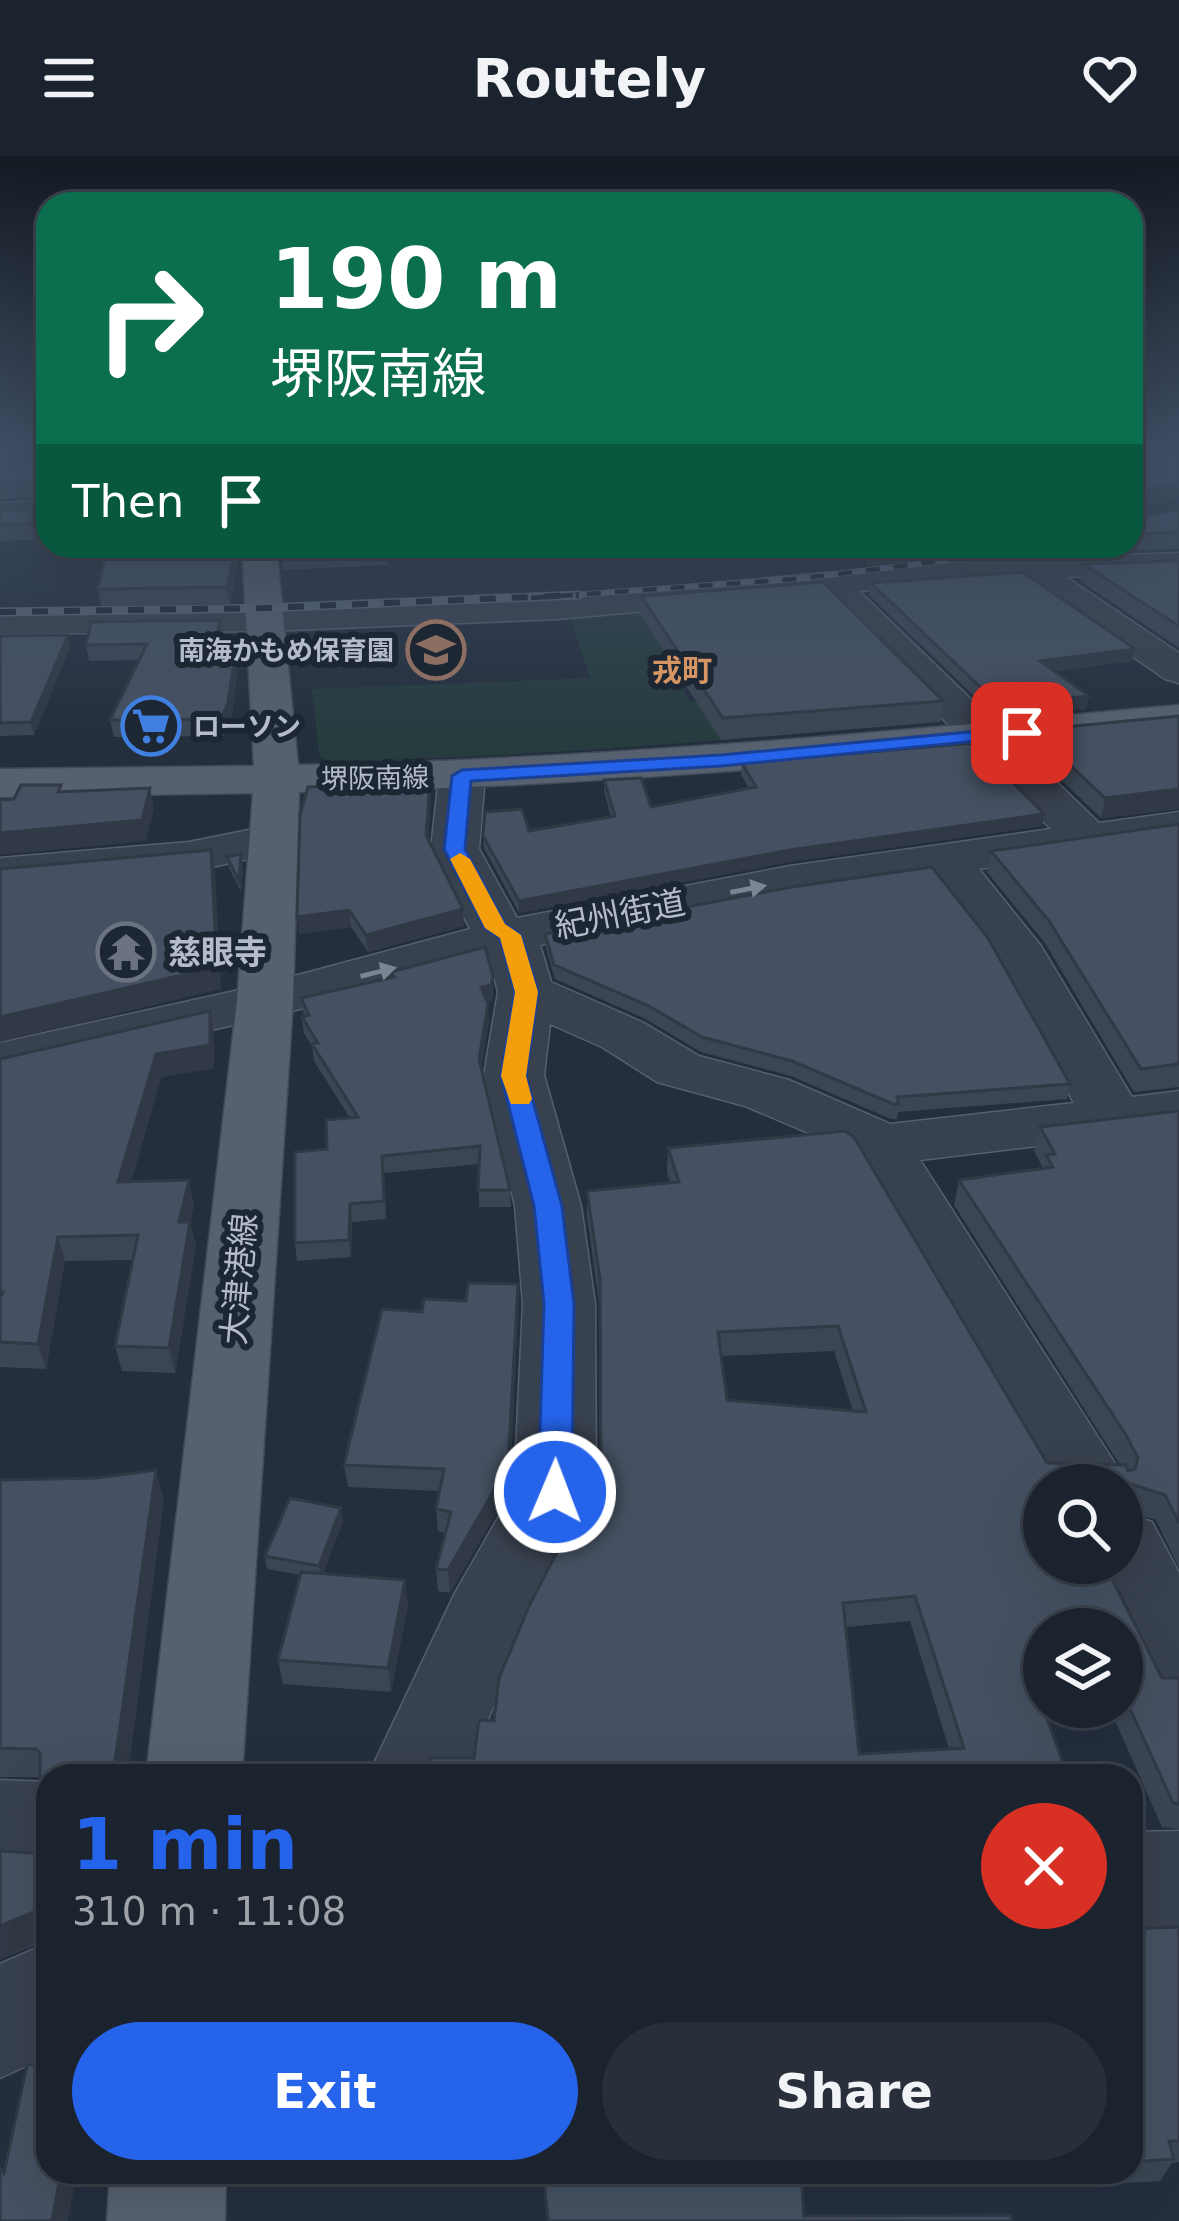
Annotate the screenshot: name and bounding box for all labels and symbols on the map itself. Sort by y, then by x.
school or university icon: 南海かもめ保育園 [405,619,467,681]
place label: 南海かもめ保育園 [178,635,394,666]
district label: 戎町 [652,653,712,688]
pin [971,682,1073,784]
supermarket icon: ローソン [120,695,182,757]
place label: ローソン [193,711,301,742]
street label: 堺阪南線 [321,762,429,794]
one-way arrow [730,879,768,898]
street label: 紀州街道 [551,882,689,946]
temple icon: 慈眼寺 [95,921,157,983]
place label: 慈眼寺 [168,933,267,972]
one-way arrow [360,962,397,981]
street label: 大津港線 [214,1212,264,1346]
position arrow [492,1429,618,1555]

